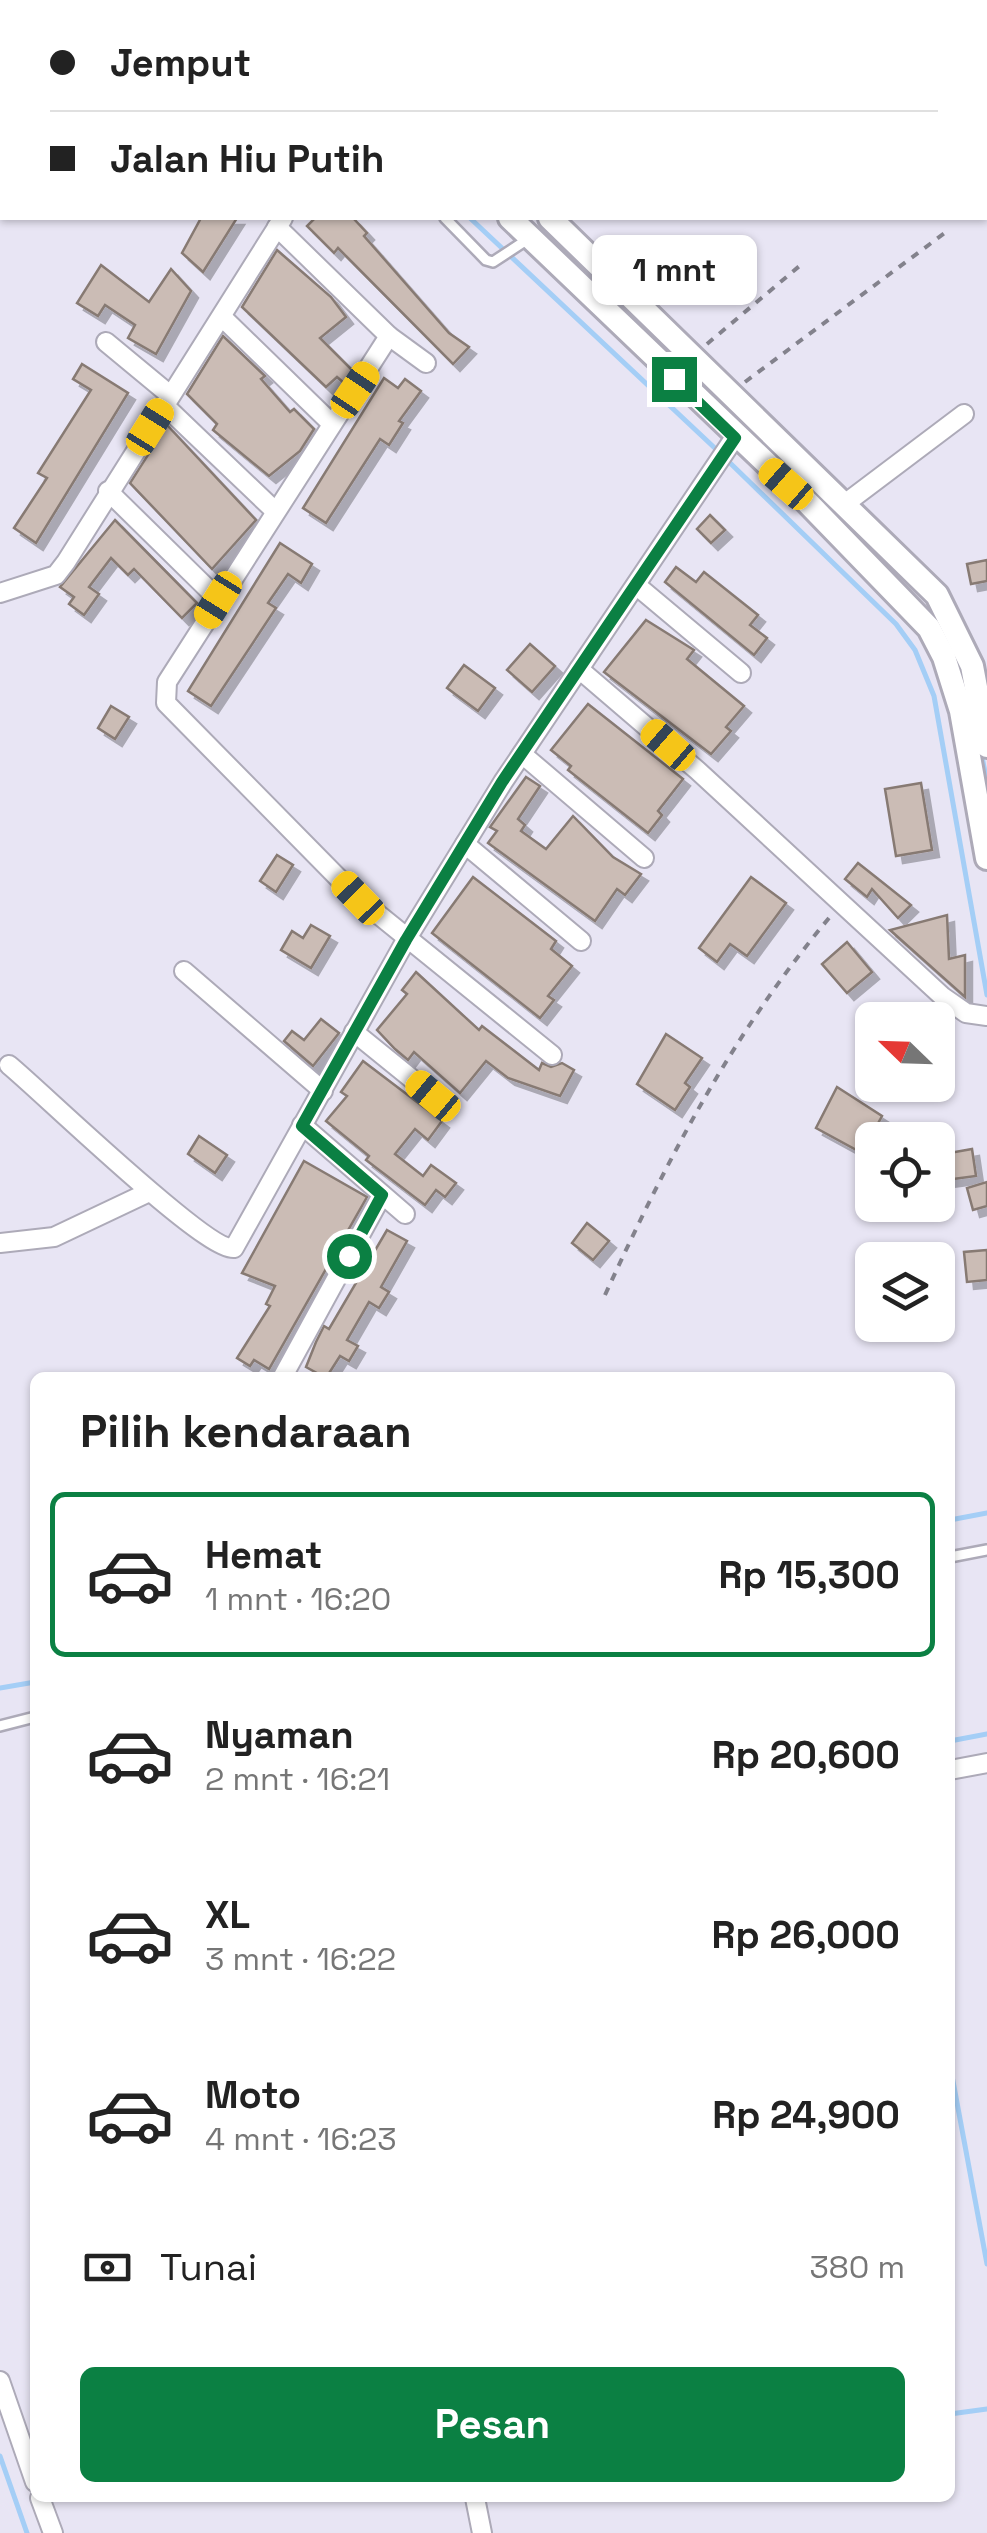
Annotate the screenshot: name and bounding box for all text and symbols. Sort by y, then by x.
text: Jemput [110,39,251,87]
text: Jalan Hiu Putih [110,135,384,183]
callout: 1 mnt [592,234,756,304]
text: 1 mnt [633,250,716,290]
car [326,357,384,423]
route end [652,357,697,402]
car [121,394,179,460]
car [754,453,818,515]
car [189,567,247,633]
car [636,714,700,776]
car [326,866,390,930]
north arrow [855,1002,955,1102]
map controls [855,1002,955,1342]
car [400,1065,466,1127]
button: locate [855,1122,955,1222]
route start [327,1234,372,1279]
button: layers [855,1242,955,1342]
text: Pilih kendaraan [80,1403,412,1460]
icon: car [85,1530,175,1620]
text: Hemat [205,1531,322,1579]
text: Rp 15,300 [719,1551,900,1599]
text: 1 mnt · 16:20 [205,1579,391,1619]
icon: car [85,1710,175,1800]
text: Nyaman [205,1711,354,1759]
text: Rp 20,600 [712,1731,900,1779]
text: 2 mnt · 16:21 [205,1759,390,1799]
icon: car [85,1890,175,1980]
text: XL [205,1891,250,1939]
text: Rp 26,000 [712,1911,900,1959]
text: 3 mnt · 16:22 [205,1939,396,1979]
icon: car [85,2070,175,2160]
text: Moto [205,2071,301,2119]
text: Rp 24,900 [712,2091,900,2139]
text: 4 mnt · 16:23 [205,2119,397,2159]
icon: cash [80,2240,135,2295]
text: Tunai [160,2243,257,2291]
text: 380 m [809,2247,905,2287]
button: Pesan [80,2367,905,2482]

